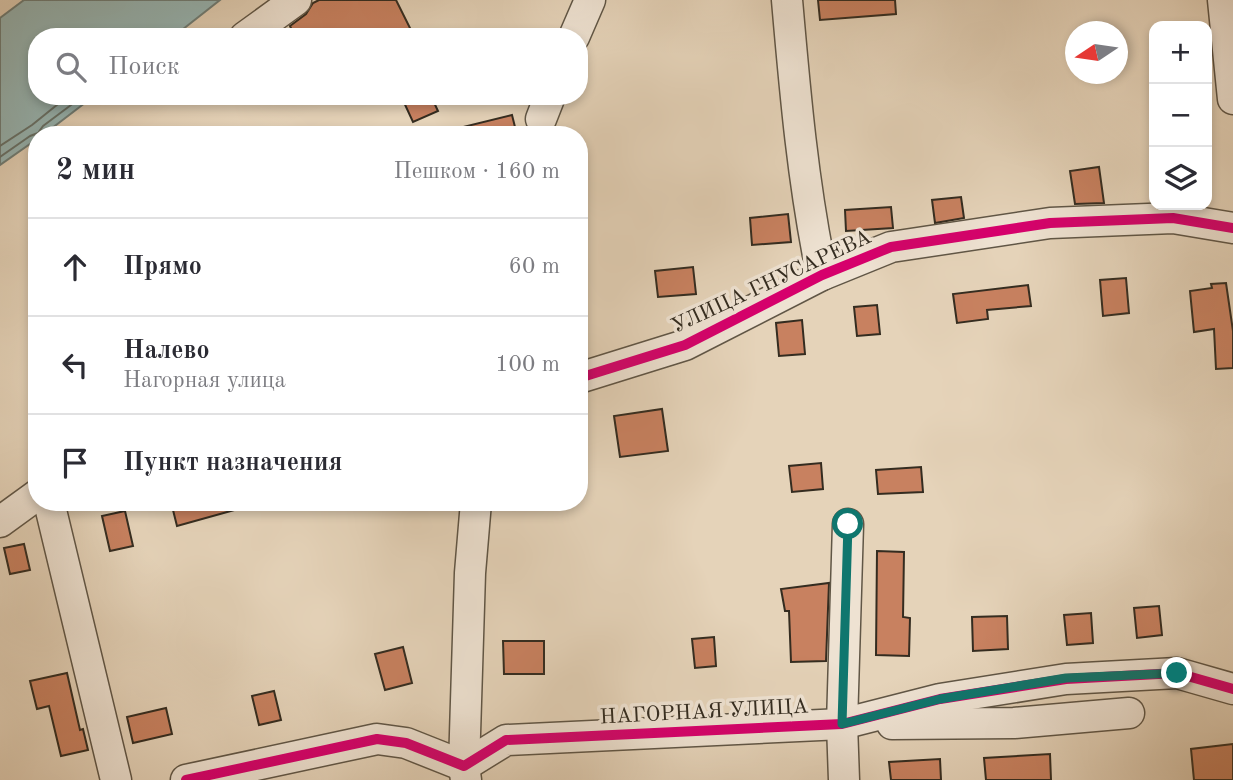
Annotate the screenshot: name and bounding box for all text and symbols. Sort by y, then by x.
north arrow [1065,21,1128,84]
map controls [1149,21,1212,210]
button: + [1149,21,1212,84]
search box [28,28,588,105]
icon: search [52,48,90,86]
text: Поиск [108,54,180,80]
button: − [1149,84,1212,147]
button: layers [1149,147,1212,210]
text: 2 мин [56,156,135,186]
text: Пешком · 160 m [394,160,560,183]
street label: УЛИЦА ГНУСАРЕВА [668,227,875,338]
icon: ahead [56,248,94,286]
text: Прямо [123,254,202,280]
text: 60 m [509,255,560,278]
text: Налево [123,338,210,364]
icon: left [56,346,94,384]
text: 100 m [495,353,560,376]
text: Нагорная улица [123,369,286,392]
icon: arrive [56,444,94,482]
text: Пункт назначения [123,450,342,476]
route start [832,508,863,539]
route end [1161,657,1192,688]
street label: НАГОРНАЯ УЛИЦА [599,697,809,728]

